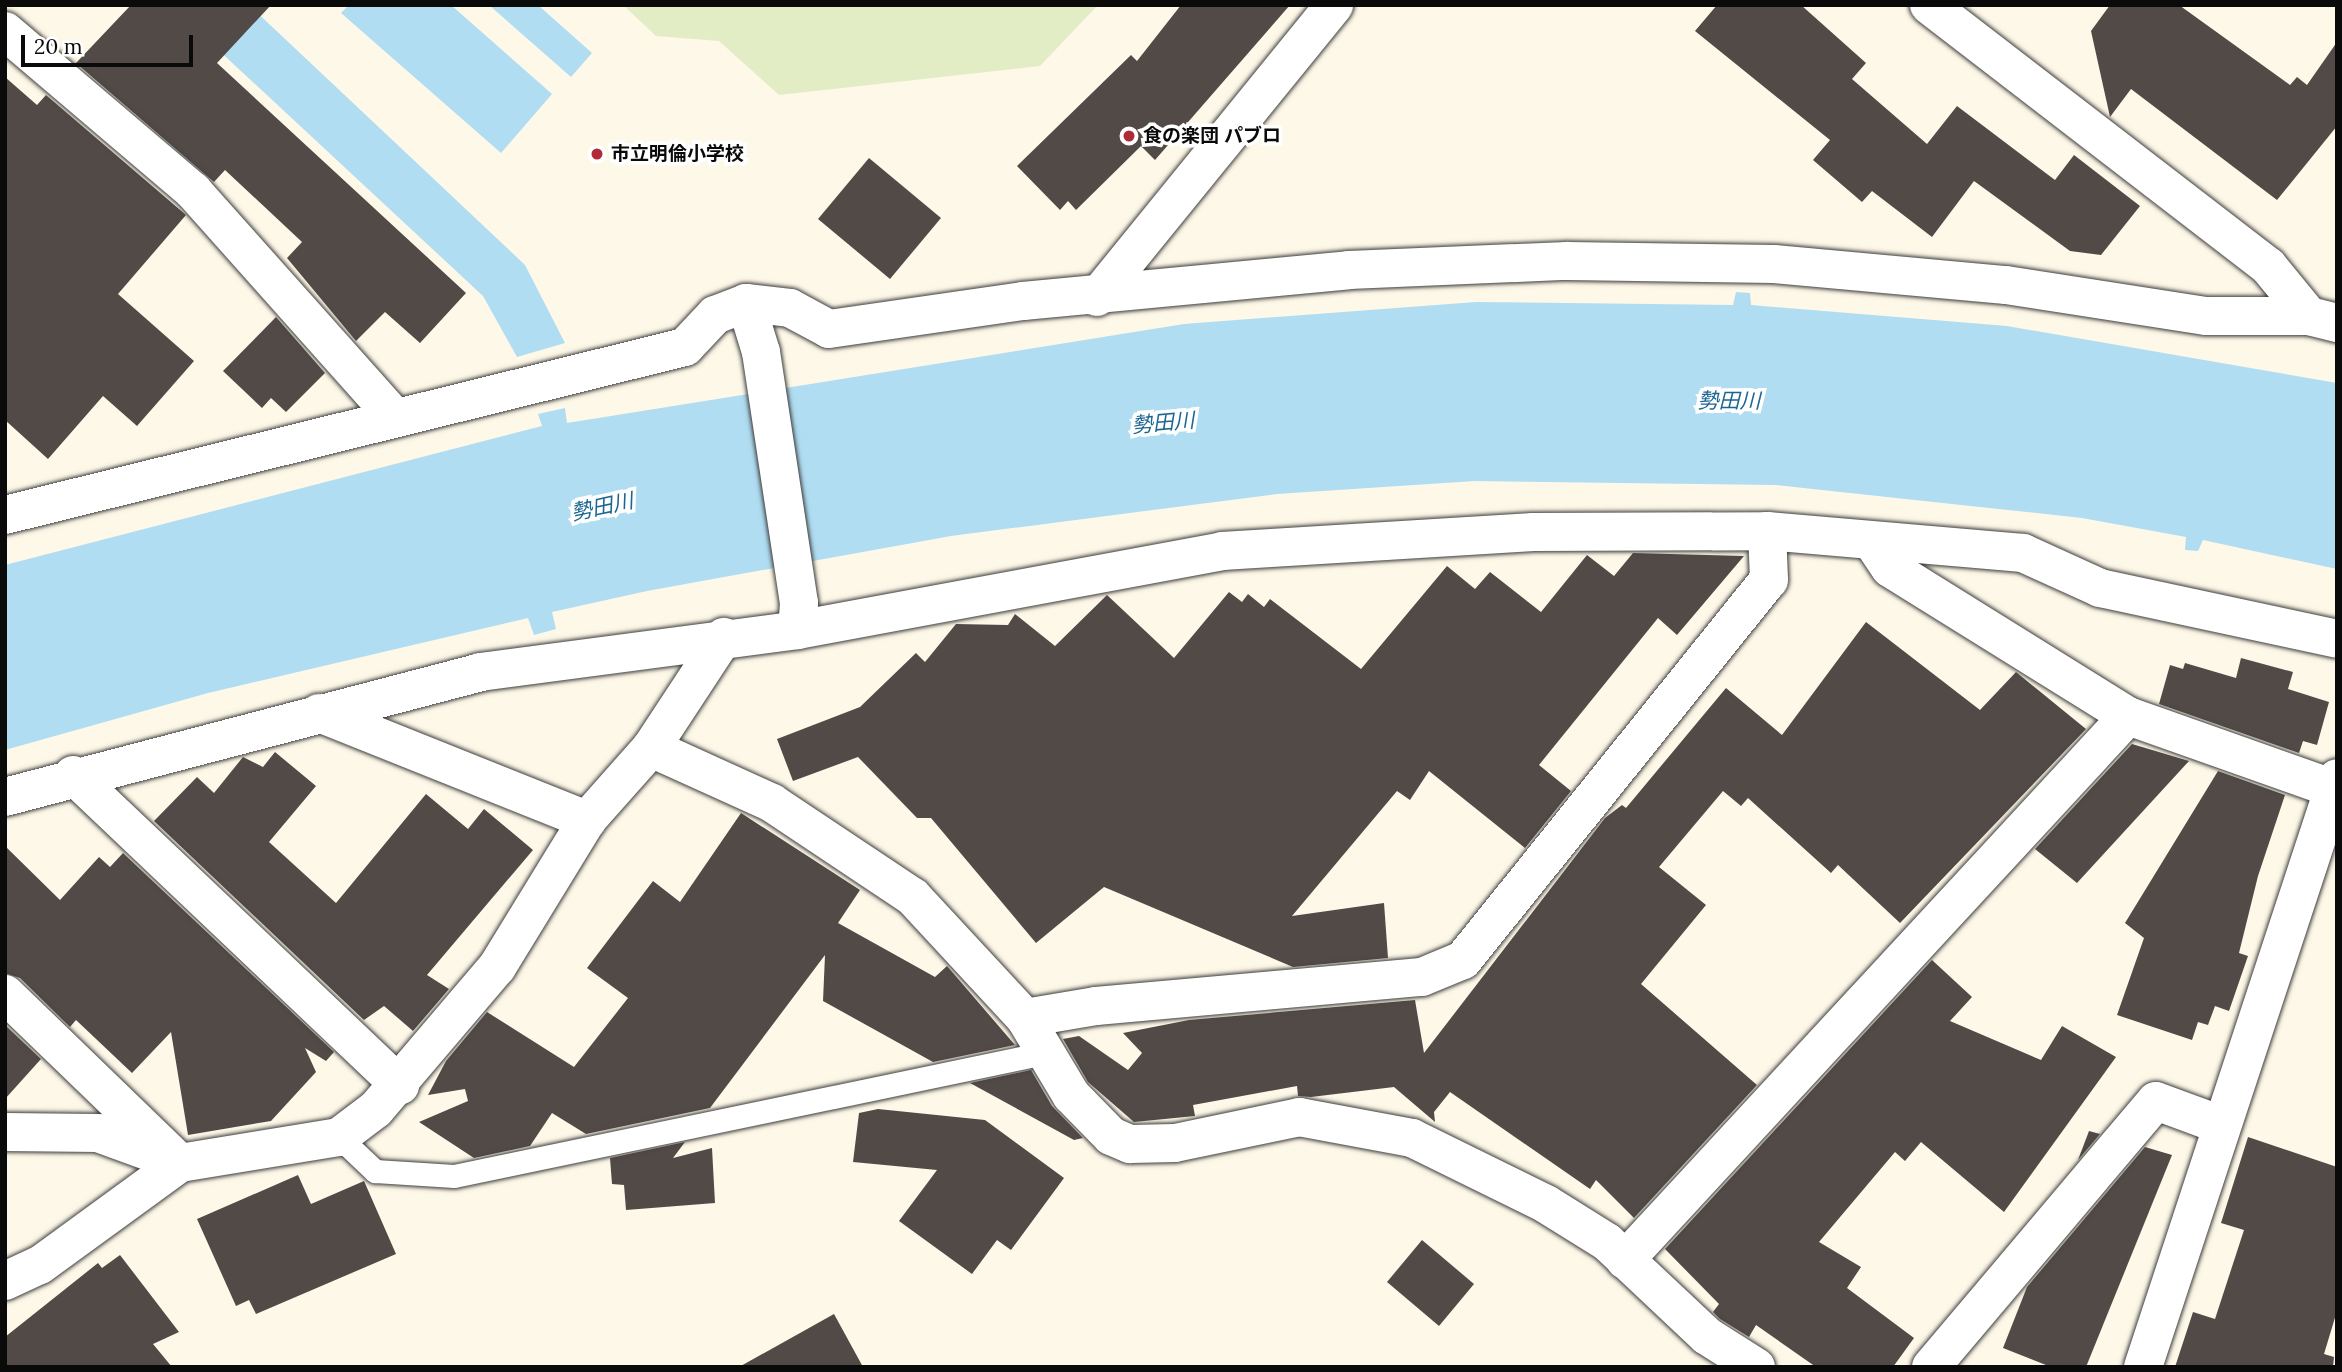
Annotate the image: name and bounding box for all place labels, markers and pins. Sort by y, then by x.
place label: 食の楽団 パブロ [1143,125,1281,147]
marker: 食の楽団 パブロ [1121,128,1137,144]
place label: 市立明倫小学校 [611,143,744,165]
marker: 市立明倫小学校 [589,146,605,162]

